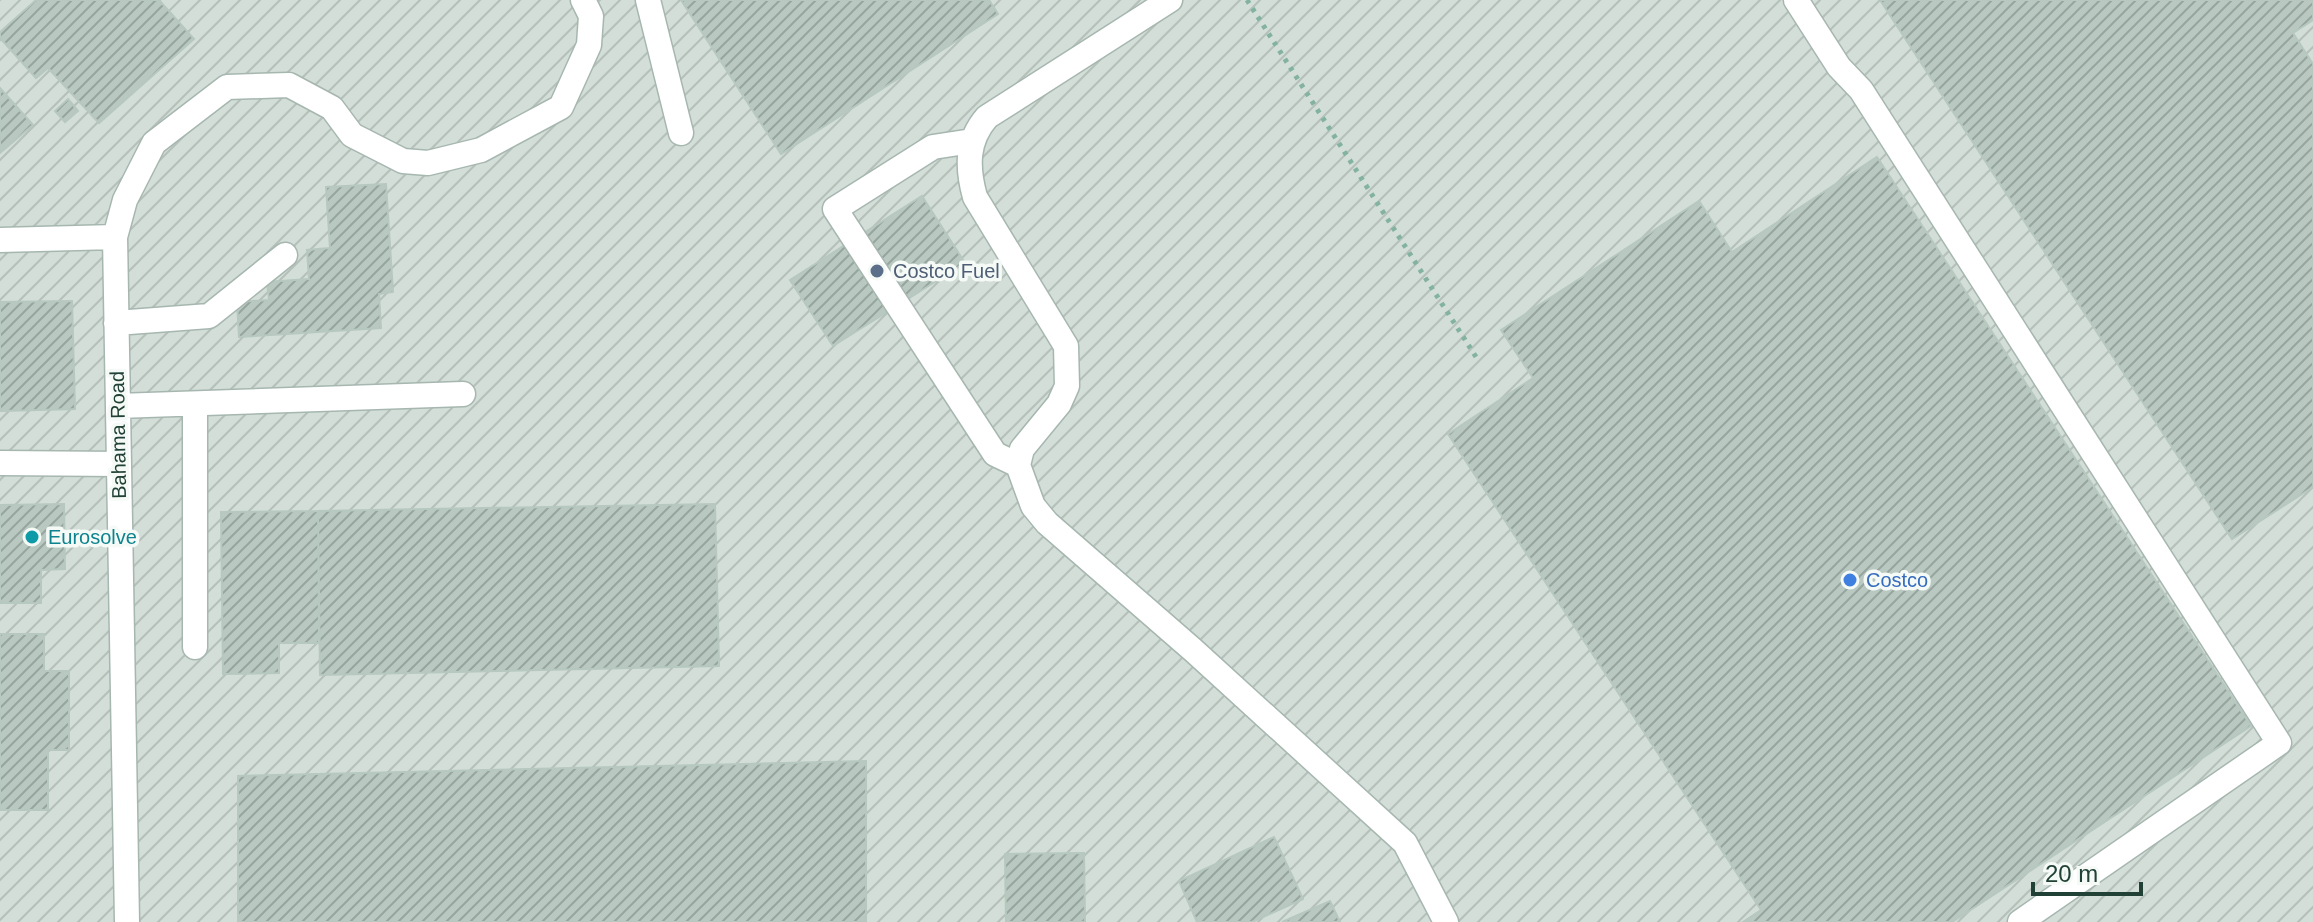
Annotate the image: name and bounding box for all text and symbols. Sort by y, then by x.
place label: Costco Fuel [893,260,1000,282]
marker: Costco Fuel [868,262,886,280]
street label: Bahama Road [106,371,130,499]
place label: Eurosolve [48,526,137,548]
marker: Eurosolve [23,528,41,546]
place label: Costco [1866,569,1928,591]
marker: Costco [1841,571,1859,589]
scale bar [2033,846,2141,896]
text: 20 m [2045,860,2098,887]

